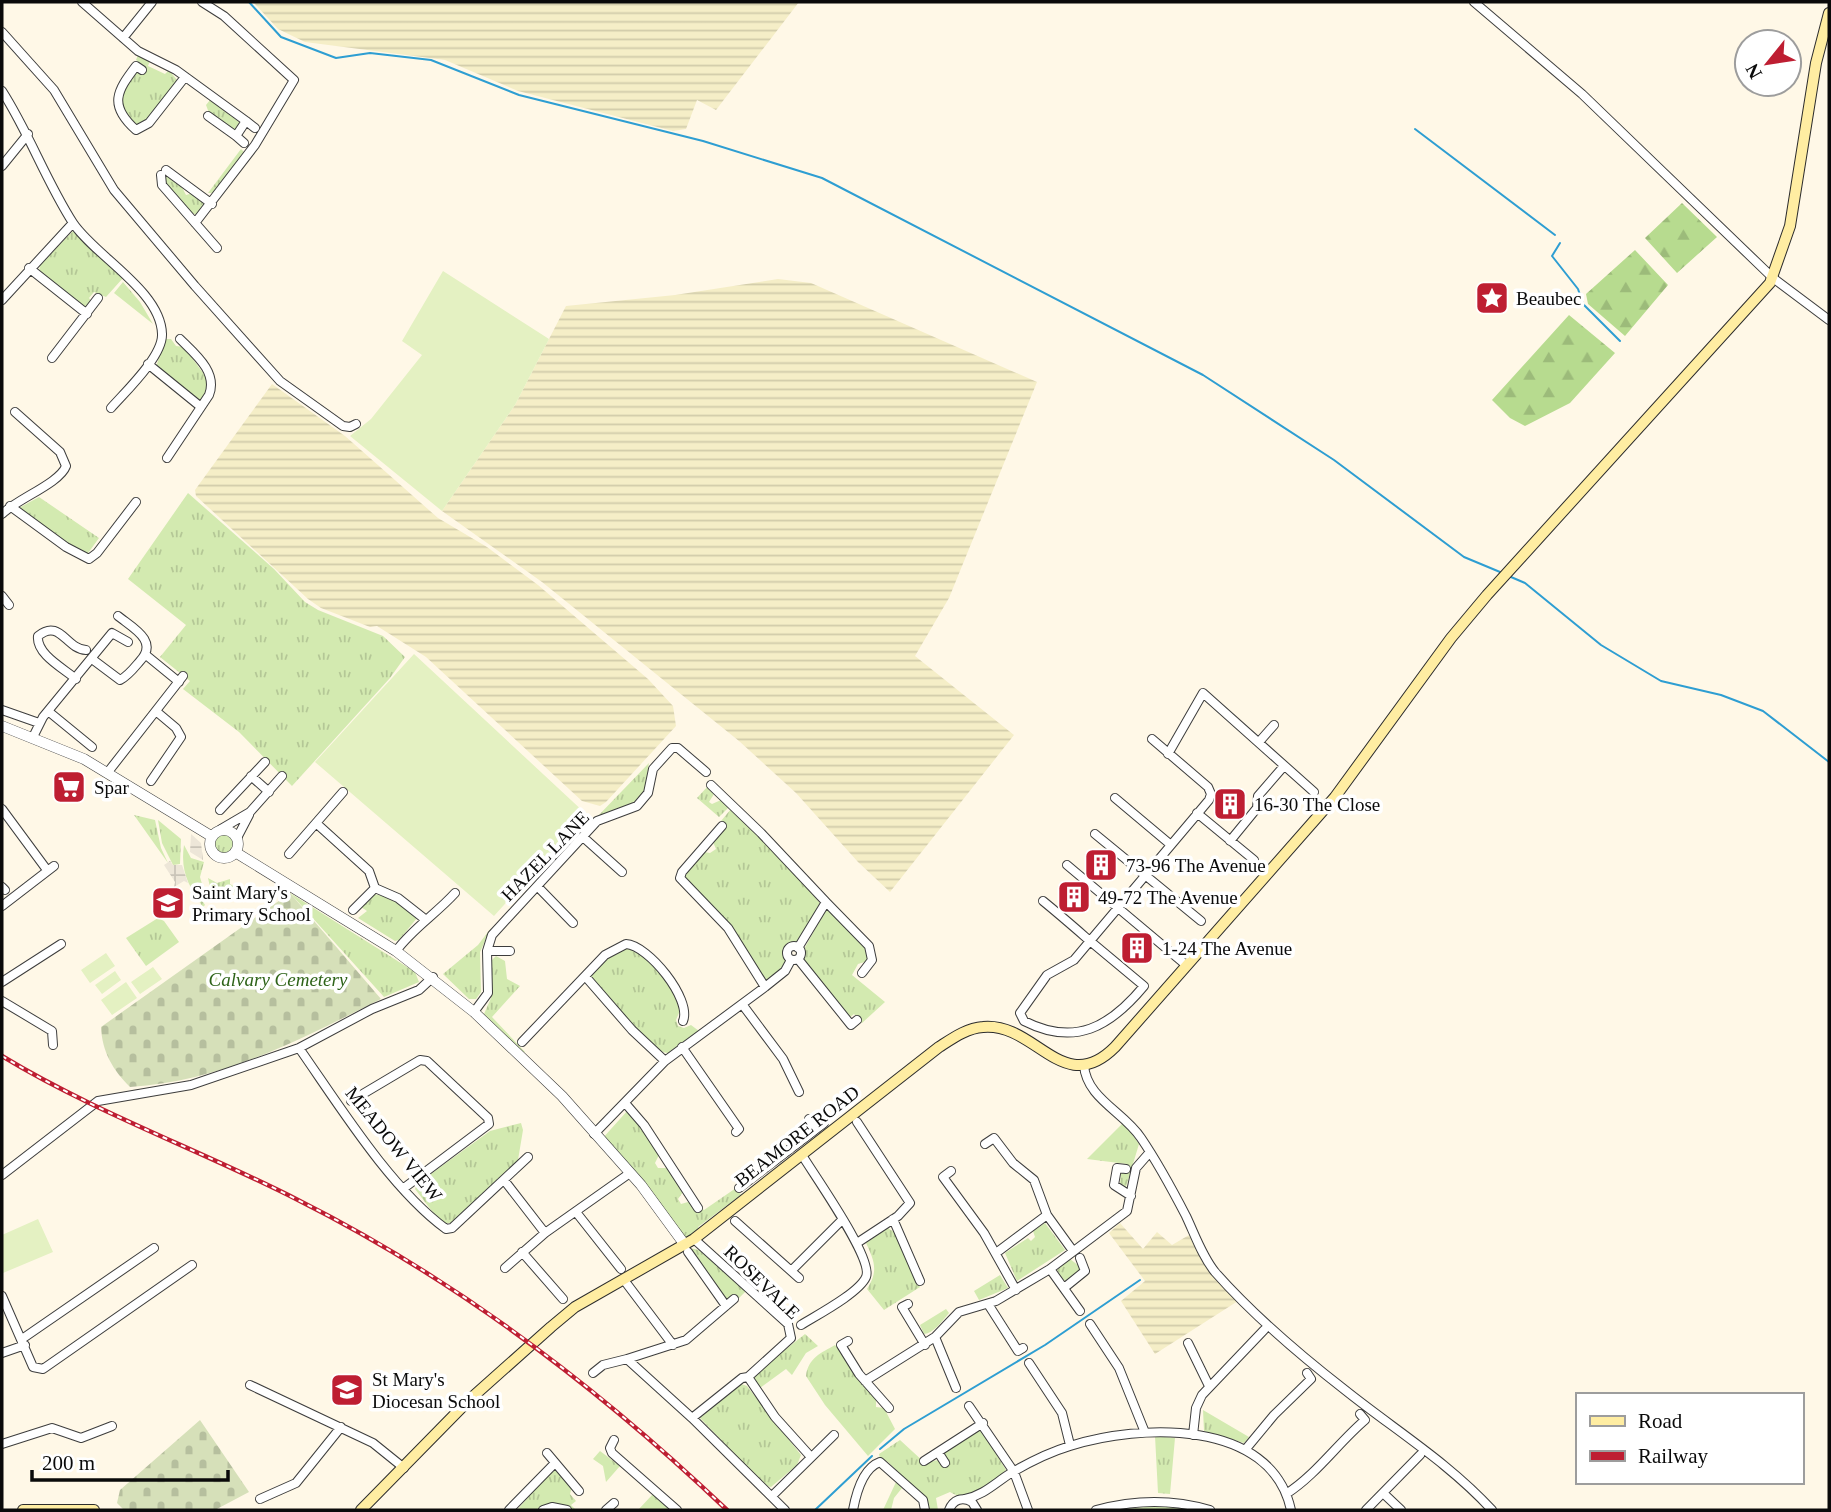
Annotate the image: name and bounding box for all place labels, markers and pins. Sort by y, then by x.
place icon: Beaubec [1473,279,1511,317]
place label: Beaubec [1516,288,1581,309]
supermarket icon: Spar [50,768,88,806]
place label: Spar [94,777,130,798]
building icon: 16-30 The Close [1211,785,1249,823]
place label: 16-30 The Close [1254,794,1380,815]
building icon: 73-96 The Avenue [1082,846,1120,884]
place label: 73-96 The Avenue [1126,855,1266,876]
building icon: 49-72 The Avenue [1055,878,1093,916]
place label: Saint Mary's Primary School [192,882,311,925]
school or university icon: Saint Mary's Primary School [149,884,187,922]
place label: 49-72 The Avenue [1098,887,1238,908]
building icon: 1-24 The Avenue [1118,929,1156,967]
place label: 1-24 The Avenue [1162,938,1292,959]
place label: St Mary's Diocesan School [372,1369,500,1412]
school or university icon: St Mary's Diocesan School [328,1371,366,1409]

